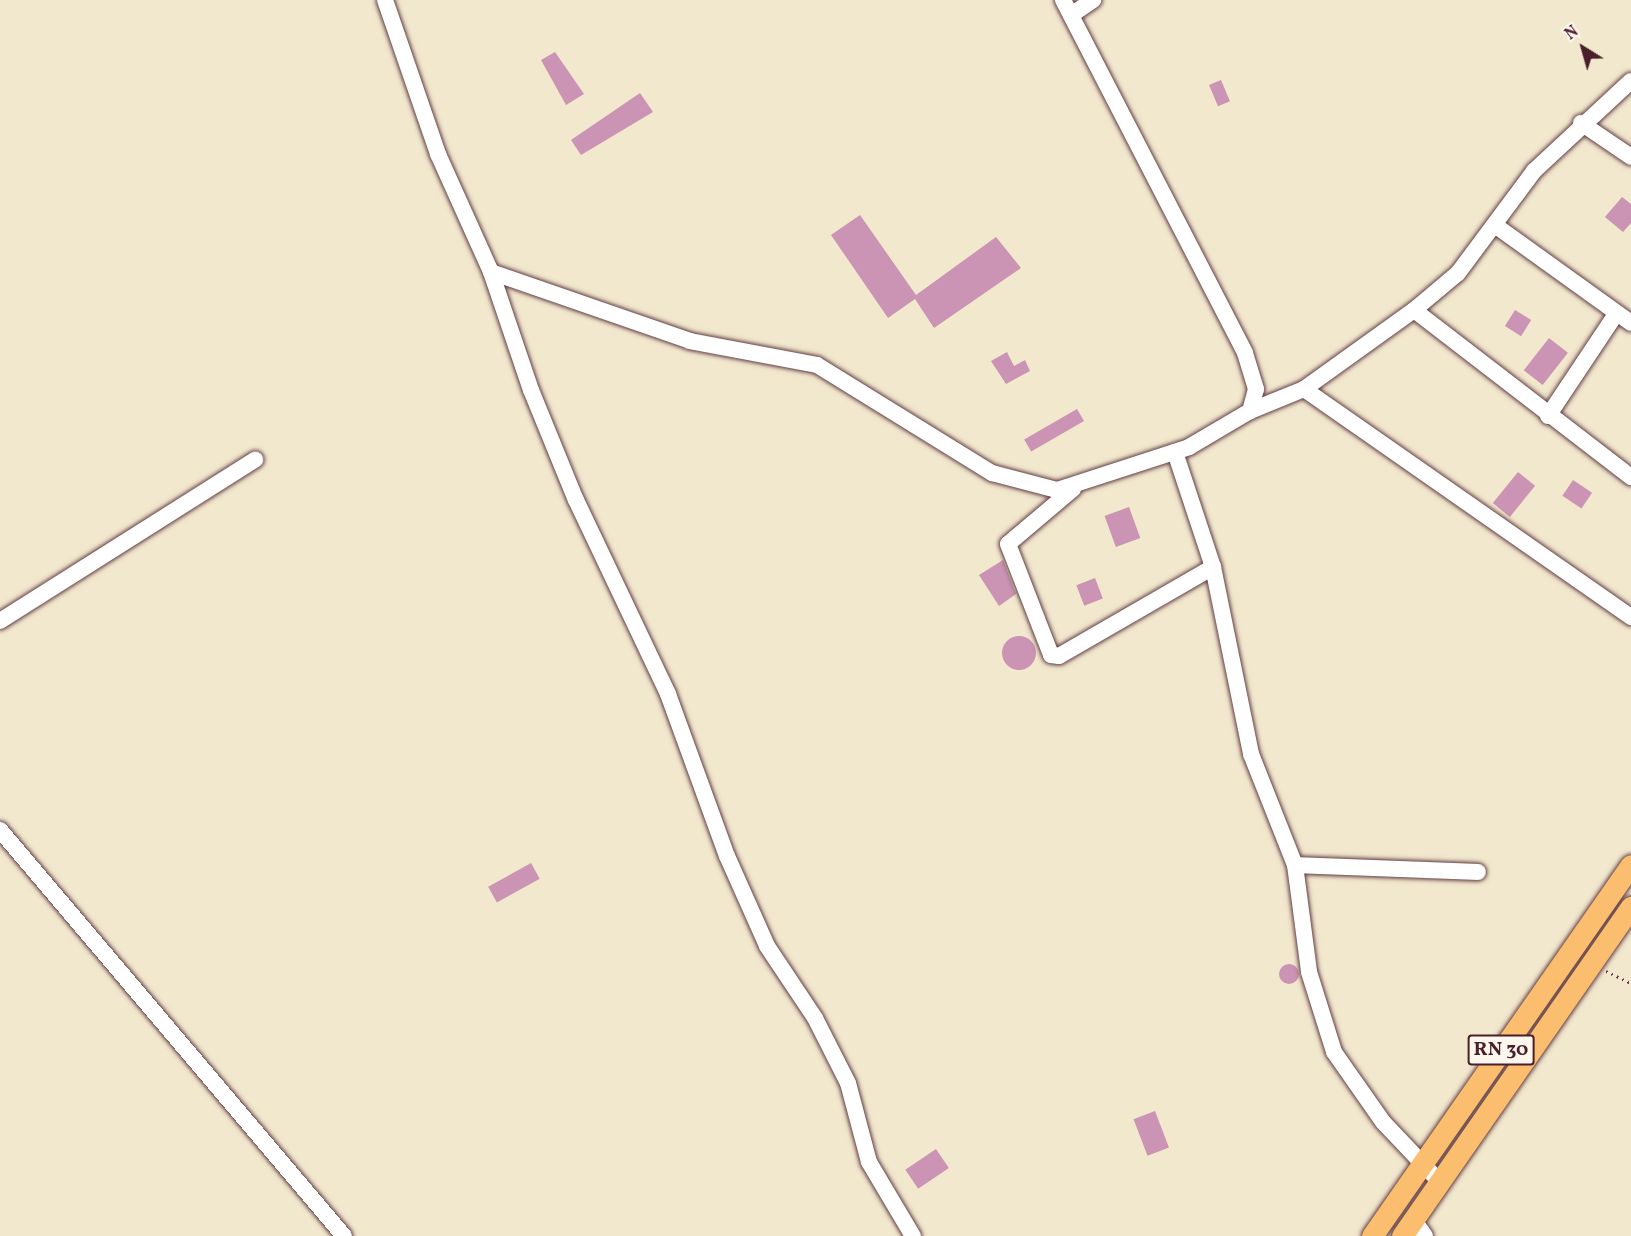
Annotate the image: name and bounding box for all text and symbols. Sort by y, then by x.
north arrow [1553,18,1613,78]
text: N [1561,21,1583,46]
road number: RN 30 [1466,1033,1536,1067]

